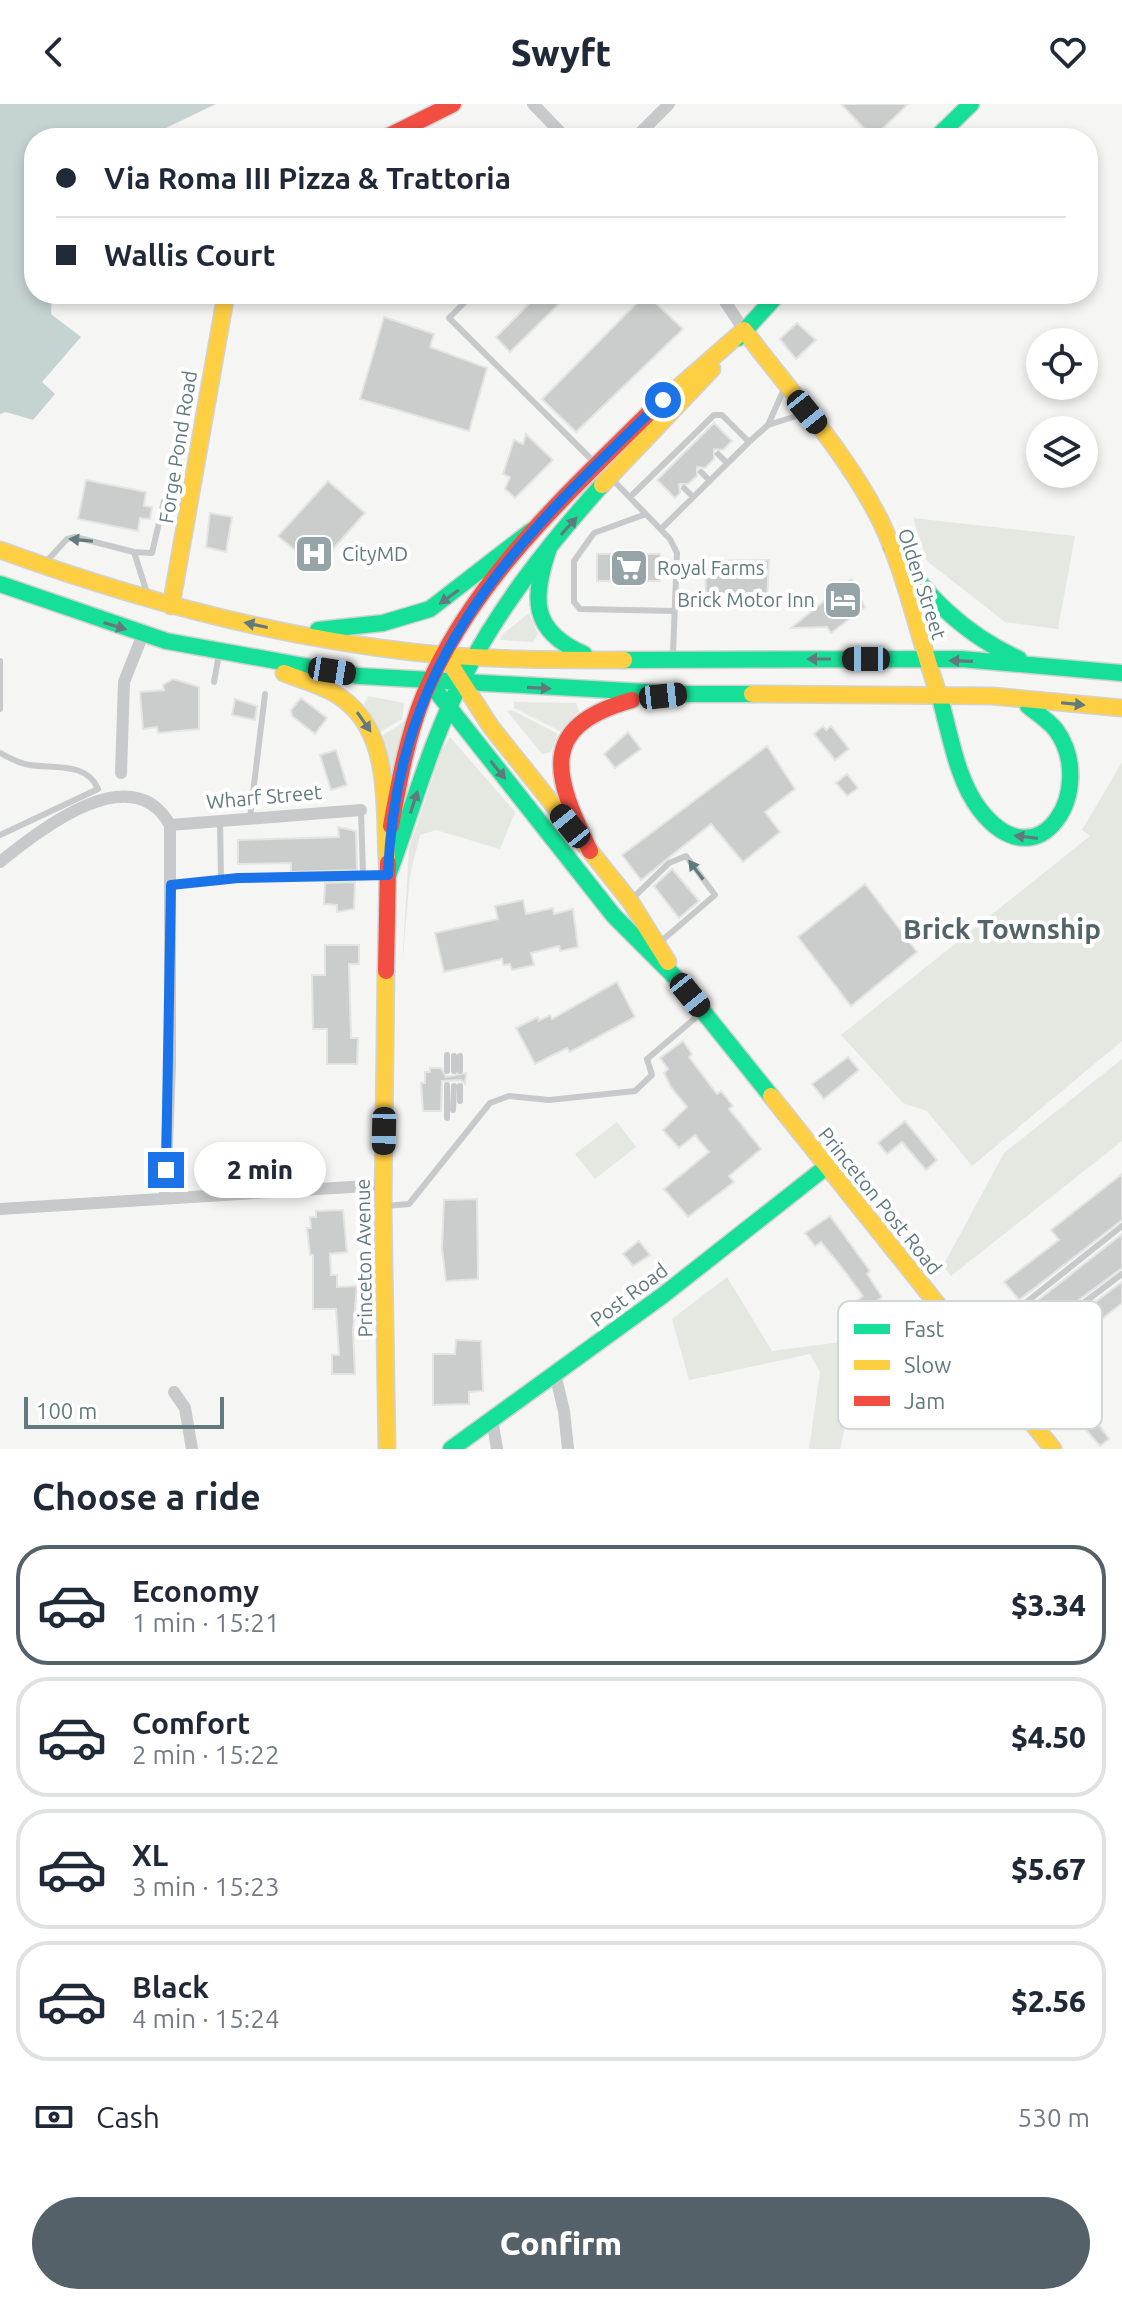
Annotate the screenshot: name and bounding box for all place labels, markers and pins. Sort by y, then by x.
hospital icon: CityMD [293,533,335,575]
place label: CityMD [342,542,408,565]
supermarket icon: Royal Farms [608,547,650,589]
place label: Royal Farms [657,556,764,579]
hotel icon: Brick Motor Inn [822,579,864,621]
place label: Brick Motor Inn [677,588,815,611]

